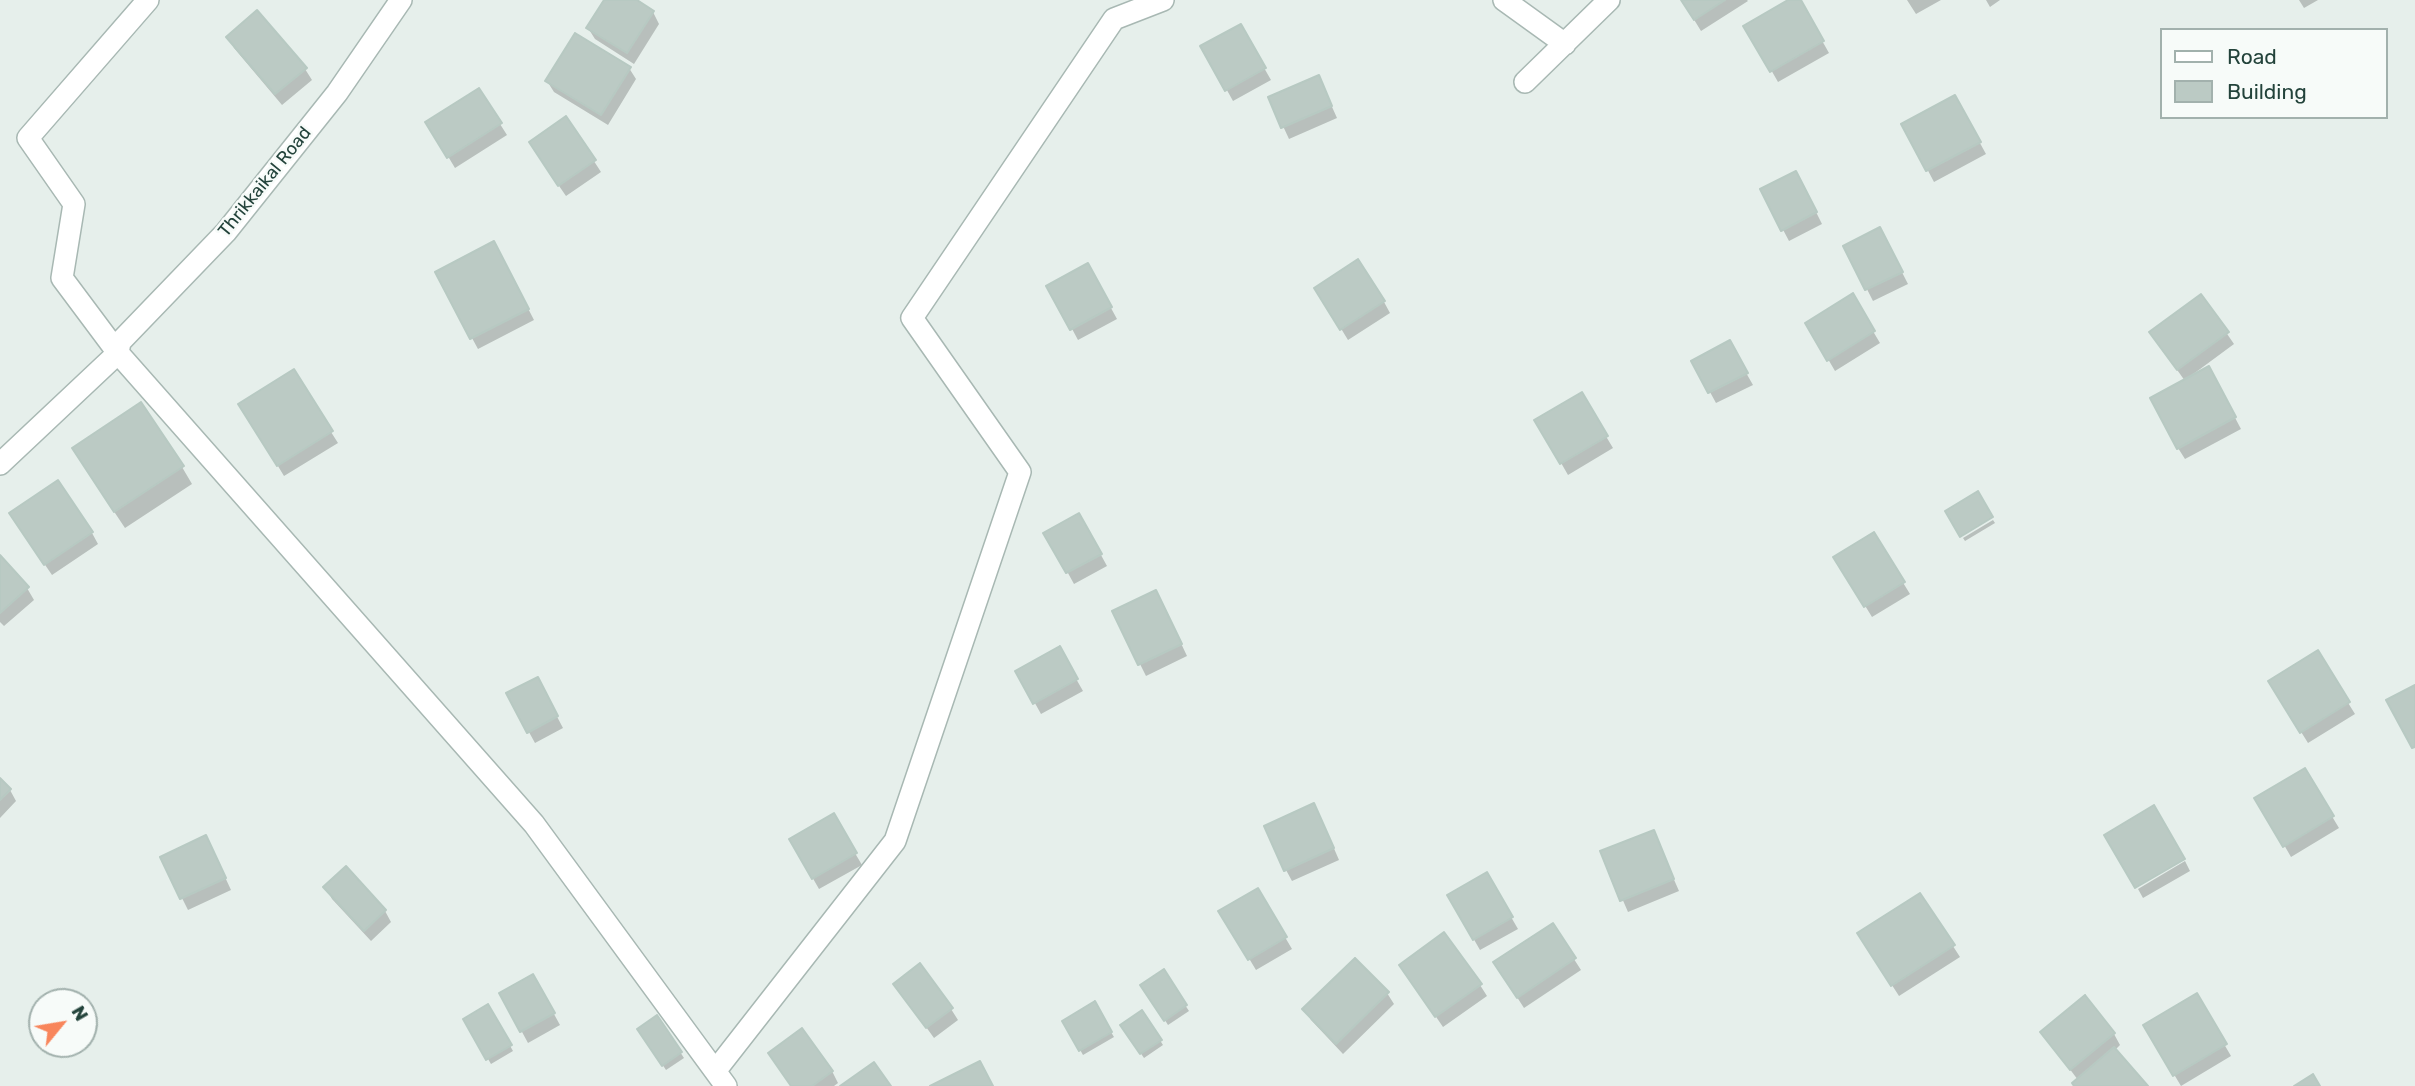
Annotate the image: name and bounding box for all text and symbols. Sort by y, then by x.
legend [2160,28,2387,119]
text: Road [2227,44,2277,69]
text: Building [2227,79,2307,104]
street label: Thrikkaikal Road [214,123,316,241]
north arrow [28,988,98,1058]
text: N [67,1002,93,1025]

